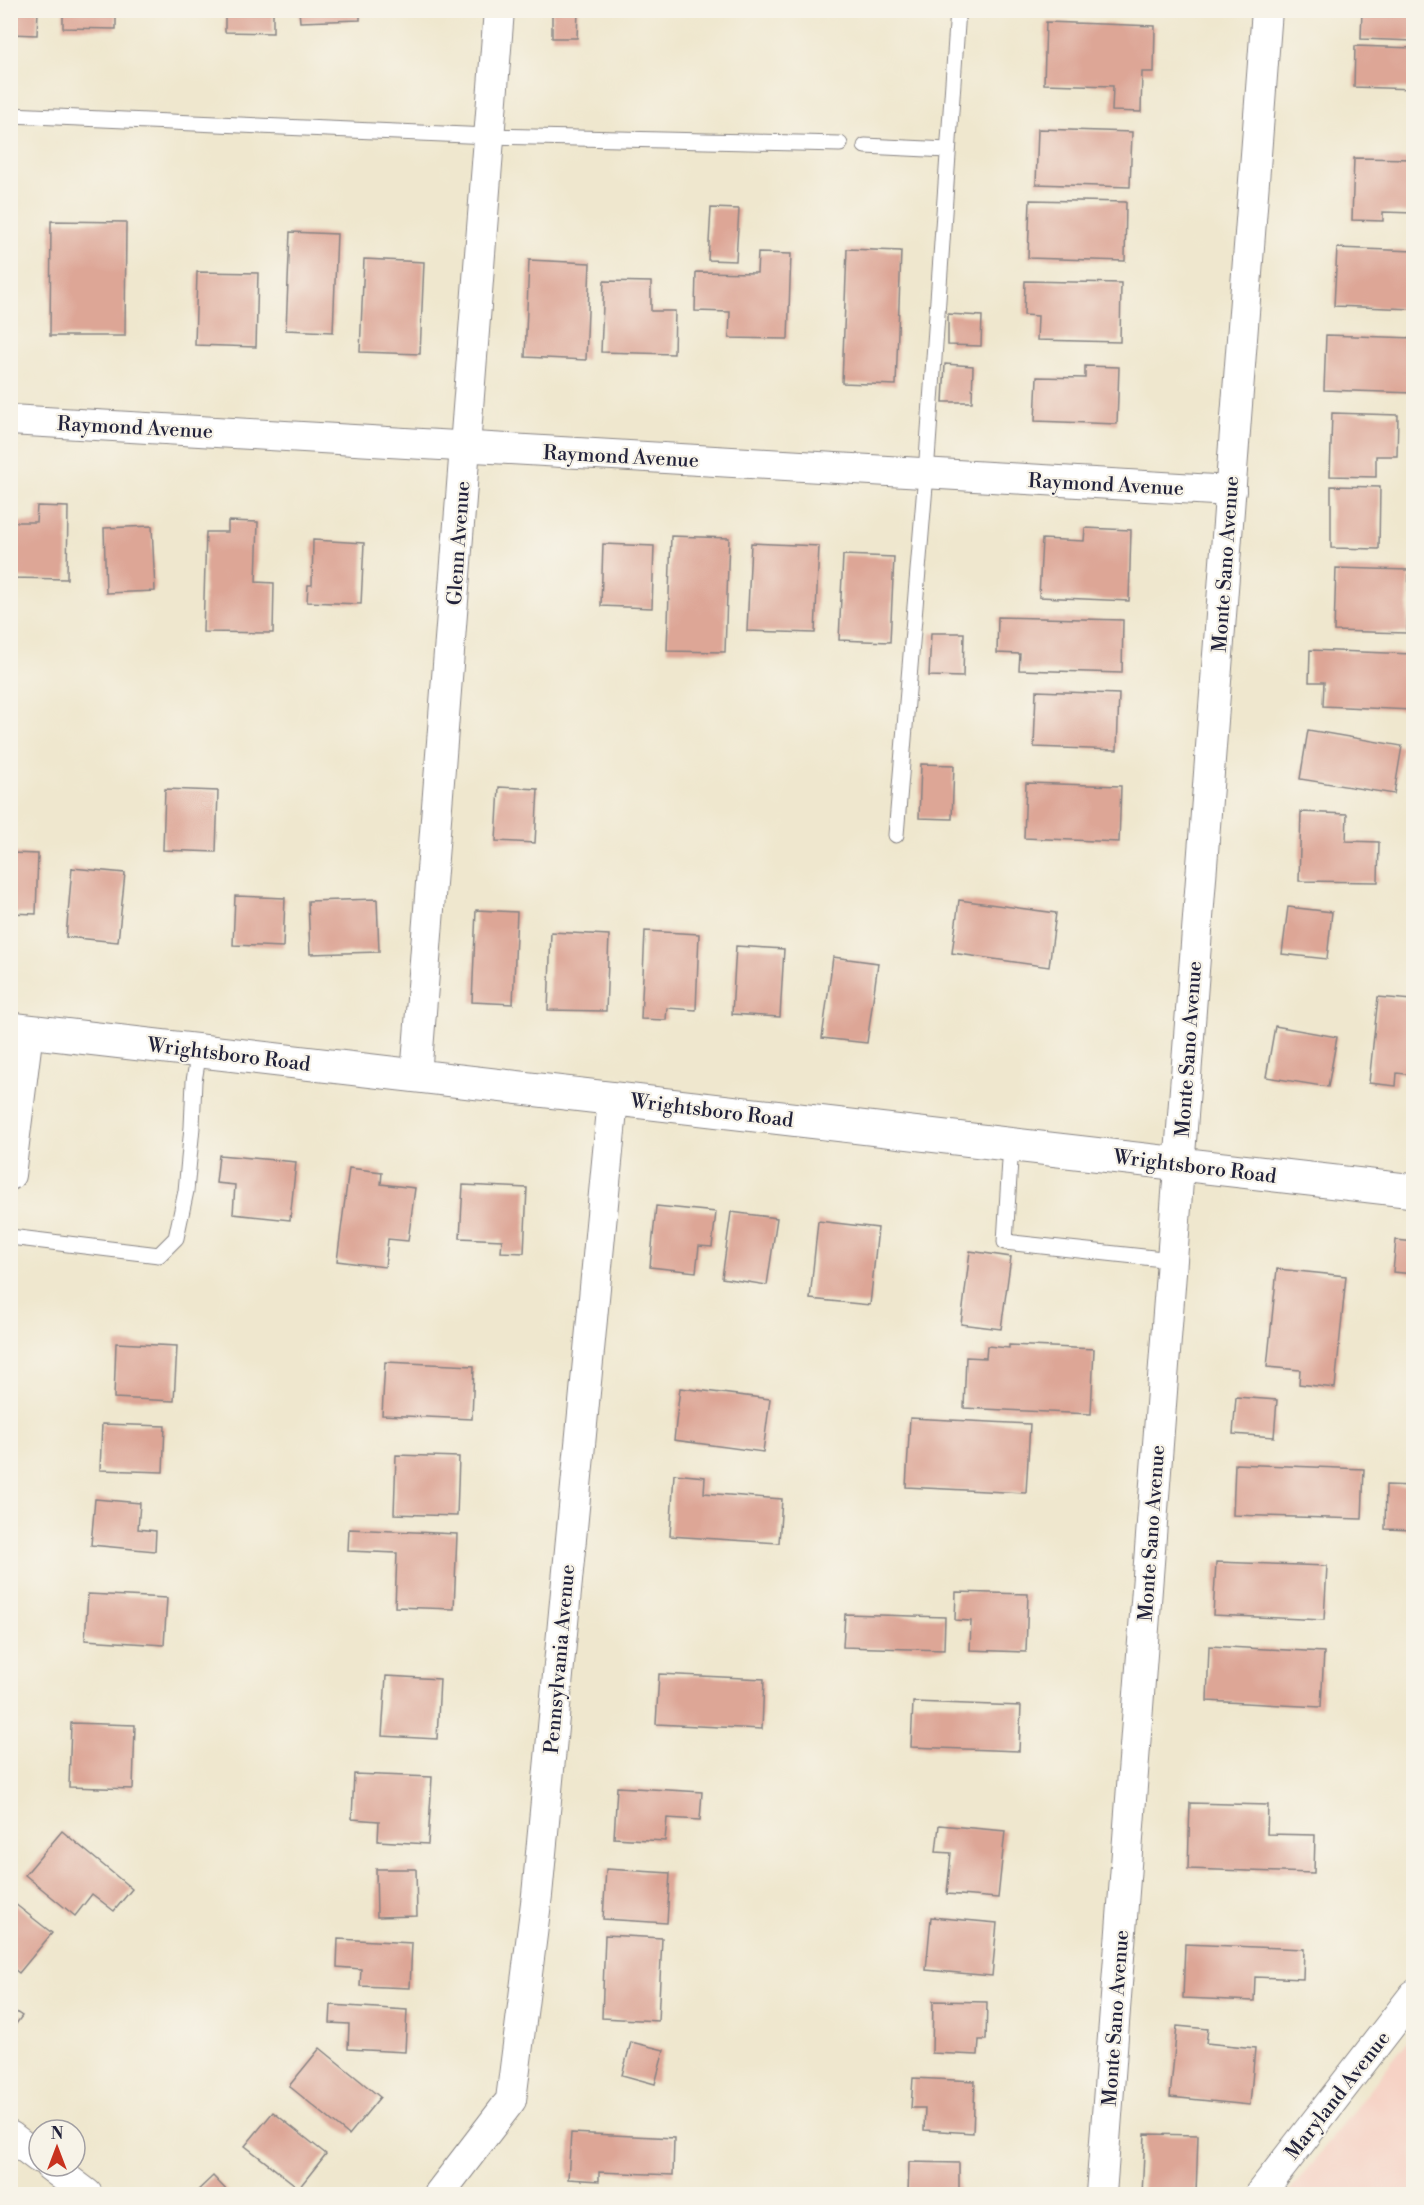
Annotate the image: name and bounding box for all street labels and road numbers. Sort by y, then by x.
street label: Raymond Avenue [56,412,214,445]
street label: Raymond Avenue [542,441,700,474]
street label: Raymond Avenue [1027,469,1185,502]
street label: Monte Sano Avenue [1208,475,1245,653]
street label: Glenn Avenue [443,480,476,606]
street label: Monte Sano Avenue [1171,960,1208,1138]
street label: Wrightsboro Road [145,1033,312,1078]
street label: Wrightsboro Road [628,1089,795,1134]
street label: Wrightsboro Road [1111,1145,1278,1190]
street label: Monte Sano Avenue [1134,1444,1171,1622]
street label: Pennsylvania Avenue [540,1563,581,1755]
street label: Monte Sano Avenue [1098,1929,1135,2107]
street label: Maryland Avenue [1280,2027,1396,2165]

